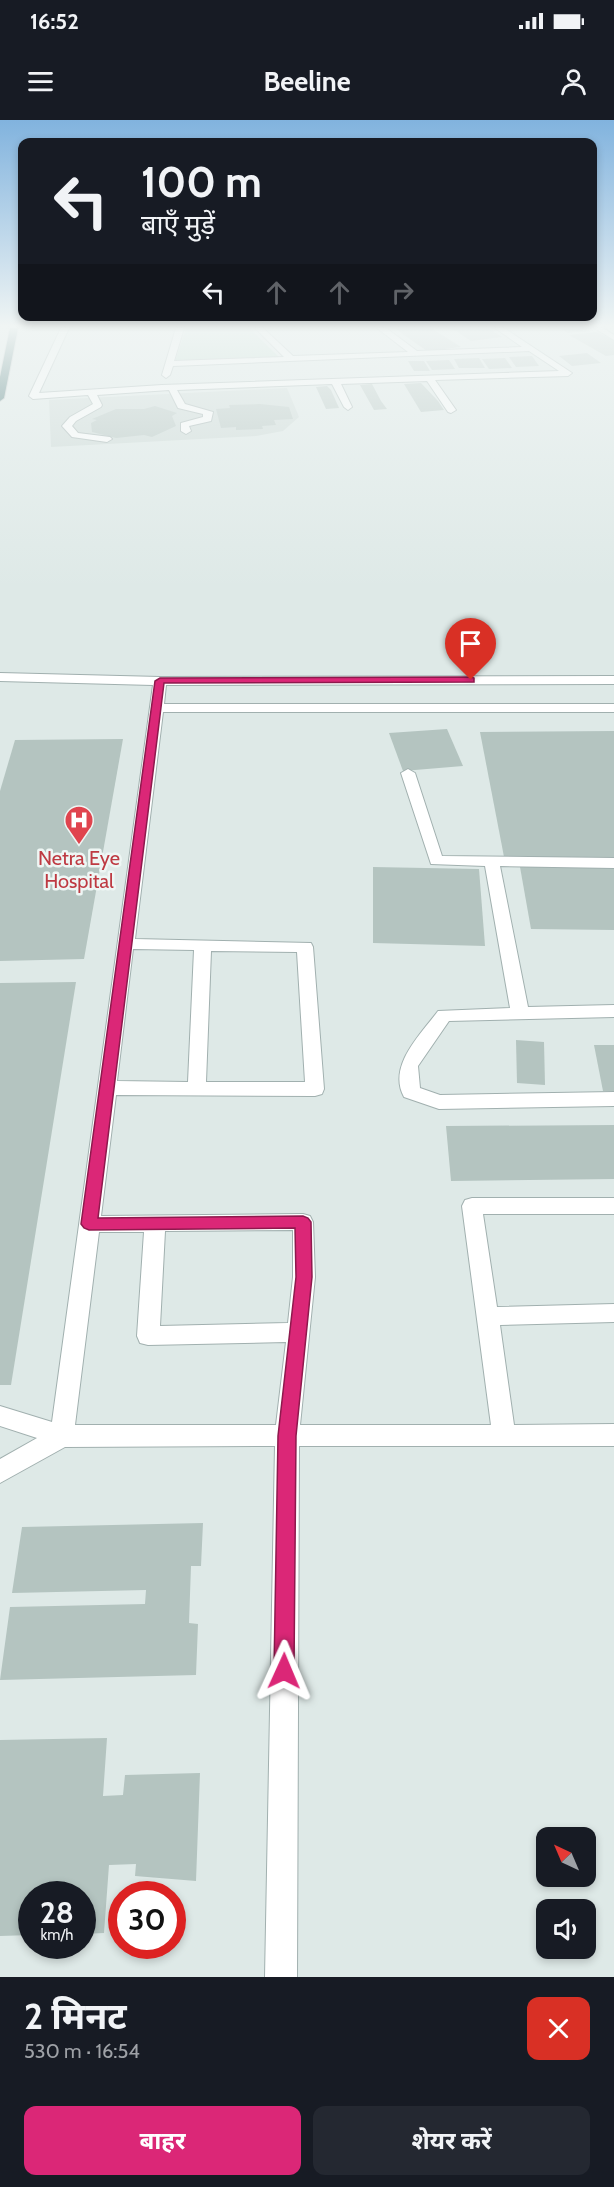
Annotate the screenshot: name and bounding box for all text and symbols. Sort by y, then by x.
text: 16:52 [30,8,79,35]
icon: menu [24,65,57,98]
text: Beeline [263,65,351,98]
icon: person [557,65,590,98]
text: 100 m [141,156,262,208]
icon: left [42,162,120,240]
text: बाएँ मुड़ें [141,208,215,241]
icon: left [197,276,230,309]
icon: ahead [260,276,293,309]
icon: ahead [323,276,356,309]
icon: right [386,276,419,309]
pin [445,618,496,680]
icon: arrive [454,627,487,660]
hospital icon: Netra Eye Hospital [63,804,95,846]
place label: Netra Eye Hospital [38,846,120,893]
position arrow [252,1639,316,1703]
north arrow [536,1827,596,1887]
map controls [536,1827,596,1959]
speed limit sign: 30 [108,1881,186,1959]
text: 28 [40,1894,74,1931]
button: sound [536,1899,596,1959]
text: km/h [41,1926,73,1944]
text: 2 मिनट [24,1994,127,2038]
button: close [527,1997,590,2060]
text: 530 m · 16:54 [24,2039,140,2063]
button: बाहर [24,2106,301,2175]
button: शेयर करें [313,2106,590,2175]

